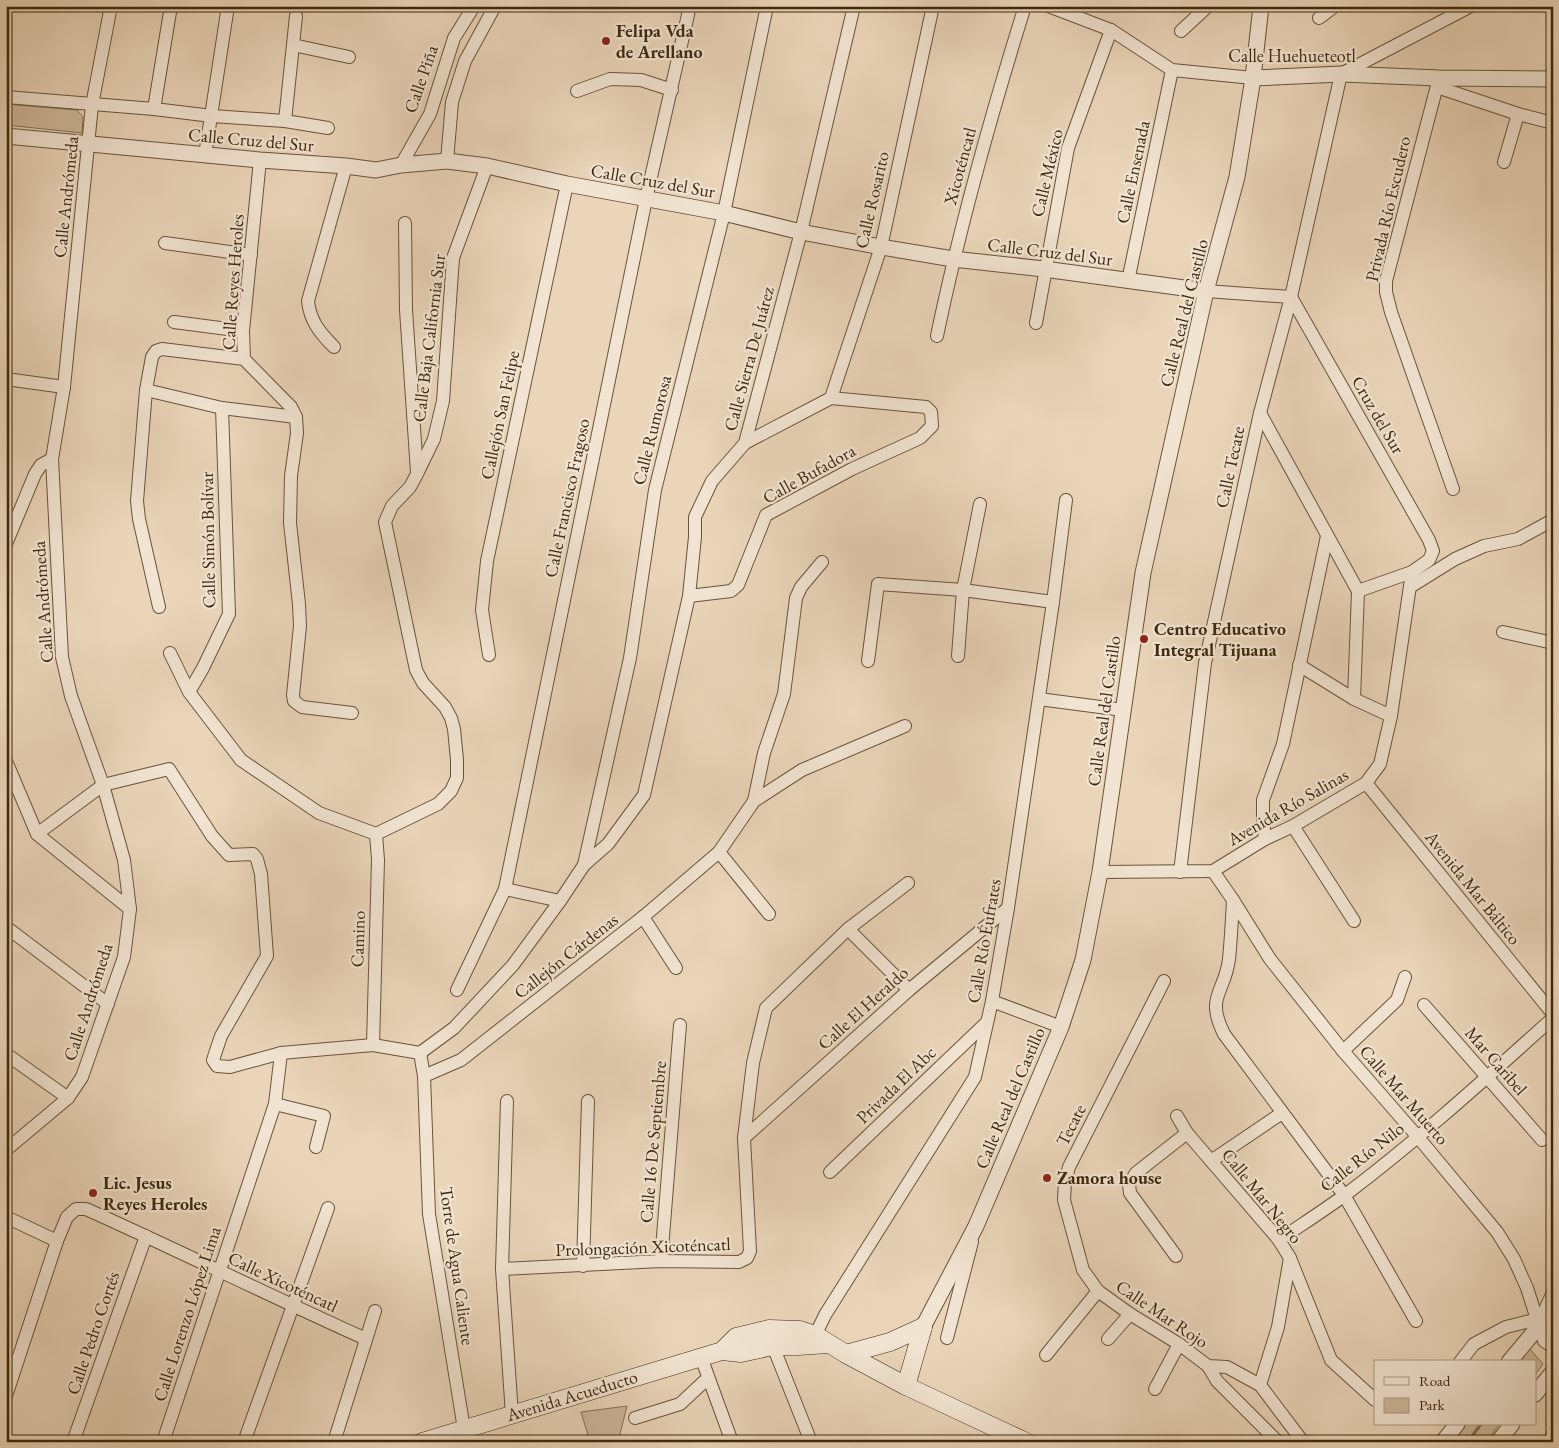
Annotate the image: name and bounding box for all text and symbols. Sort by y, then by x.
place label: Felipa Vda de Arellano [616,19,703,63]
marker: Felipa Vda de Arellano [600,35,612,47]
street label: Calle Piña [398,41,443,116]
street label: Calle Huehueteotl [1228,44,1356,67]
street label: Calle Ensenada [1110,118,1155,225]
street label: Calle Cruz del Sur [187,123,315,156]
street label: Xicoténcatl [938,125,981,208]
street label: Calle México [1025,126,1068,219]
street label: Calle Andrómeda [48,134,83,259]
street label: Privada Río Escudero [1360,134,1415,284]
street label: Calle Rosarito [849,149,894,251]
street label: Calle Cruz del Sur [589,158,717,203]
street label: Calle Reyes Heroles [216,213,249,351]
street label: Calle Cruz del Sur [986,232,1114,271]
street label: Calle Real del Castillo [1154,236,1213,389]
street label: Calle Baja California Sur [407,253,450,423]
street label: Calle Sierra De Juárez [718,284,779,434]
street label: Callejón San Felipe [475,348,524,481]
street label: Calle Rumorosa [627,372,676,487]
street label: Cruz del Sur [1347,372,1410,458]
street label: Calle Francisco Fragoso [538,416,595,580]
street label: Calle Tecate [1210,424,1249,510]
street label: Calle Bufadora [758,438,860,509]
street label: Calle Simón Bolívar [195,471,220,609]
street label: Calle Andrómeda [27,539,58,664]
place label: Centro Educativo Integral Tijuana [1154,617,1286,661]
marker: Centro Educativo Integral Tijuana [1138,633,1150,645]
street label: Calle Real del Castillo [1082,634,1125,788]
street label: Avenida Río Salinas [1222,763,1353,851]
street label: Avenida Mar Báltico [1420,825,1526,949]
street label: Calle Río Éufrates [961,877,1006,1005]
street label: Callejón Cárdenas [509,908,623,1004]
street label: Camino [345,910,370,968]
street label: Calle Andrómeda [58,939,118,1064]
street label: Calle El Heraldo [812,961,913,1054]
street label: Mar Caribel [1460,1022,1532,1100]
street label: Calle Real del Castillo [969,1023,1050,1172]
street label: Calle Mar Muerto [1355,1040,1454,1150]
street label: Privada El Abc [851,1041,940,1128]
street label: Calle 16 De Septiembre [634,1060,671,1224]
street label: Tecate [1050,1100,1091,1150]
street label: Calle Río Nilo [1315,1116,1409,1197]
street label: Calle Mar Negro [1217,1143,1308,1248]
place label: Zamora house [1057,1166,1162,1189]
place label: Lic. Jesus Reyes Heroles [103,1171,208,1215]
marker: Zamora house [1041,1172,1053,1184]
street label: Torre de Agua Caliente [435,1185,480,1347]
marker: Lic. Jesus Reyes Heroles [87,1187,99,1199]
street label: Calle Lorenzo López Lima [147,1223,226,1404]
street label: Prolongación Xicoténcatl [555,1232,731,1261]
street label: Calle Xicoténcatl [225,1246,342,1317]
street label: Calle Pedro Cortés [61,1268,124,1398]
street label: Calle Mar Rojo [1112,1274,1213,1353]
legend [1374,1360,1536,1426]
street label: Avenida Acueducto [502,1365,640,1427]
text: Road [1419,1371,1451,1390]
text: Park [1419,1395,1446,1414]

